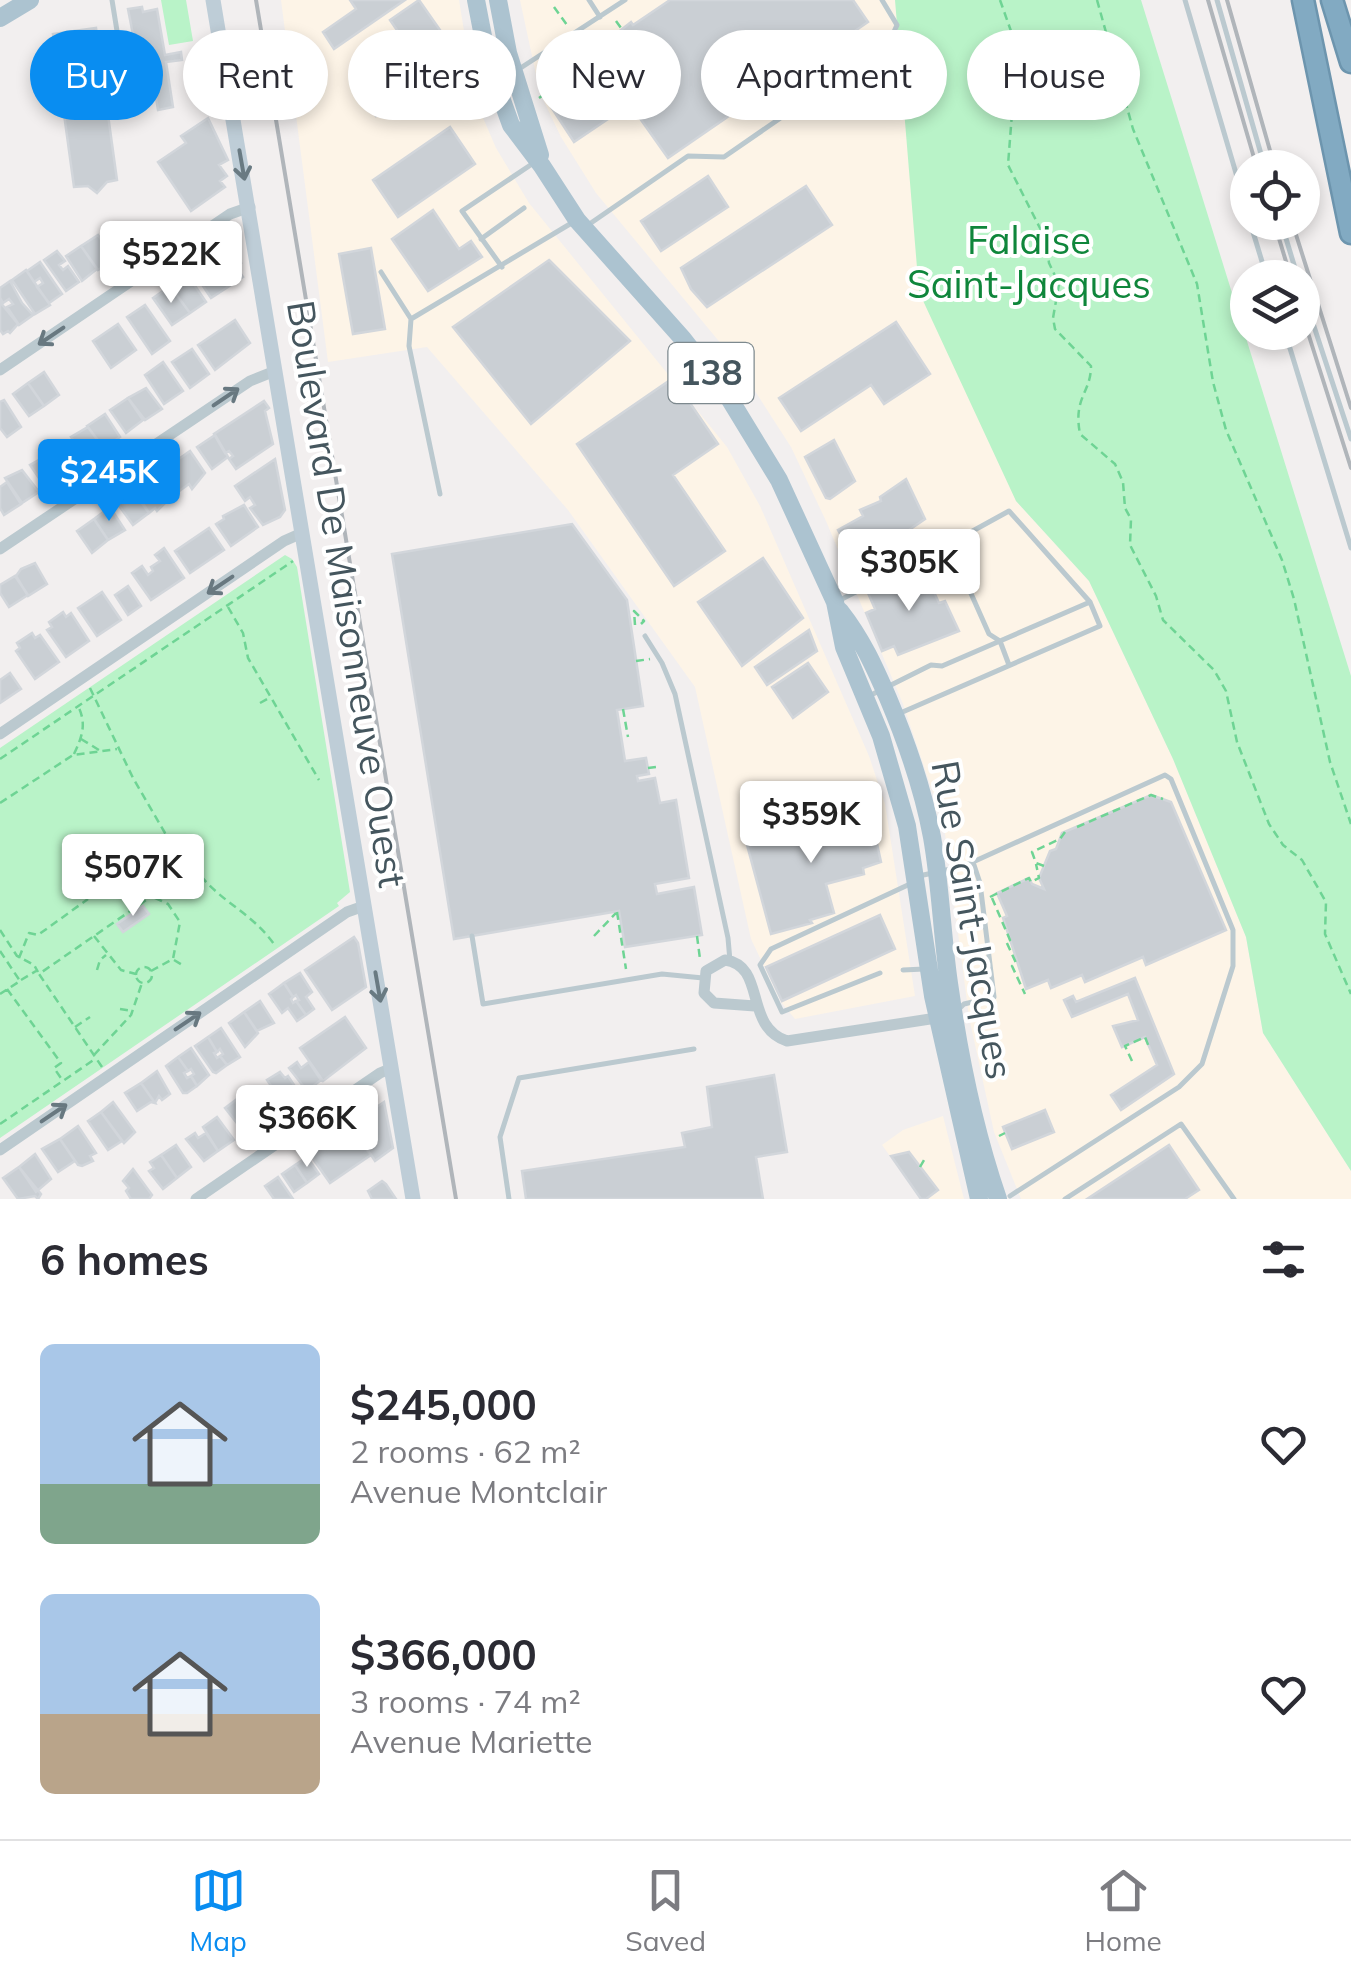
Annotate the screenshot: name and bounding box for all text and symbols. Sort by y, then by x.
chip: Buy [30,30,163,120]
chip: Rent [183,30,328,120]
chip: Filters [348,30,516,120]
chip: New [536,30,681,120]
chip: Apartment [701,30,947,120]
chip: House [967,30,1140,120]
one-way arrow [233,148,252,181]
map controls [1230,150,1320,350]
button: locate [1230,150,1320,240]
park label: Falaise Saint-Jacques [907,216,1151,308]
pin: $522K [101,221,241,306]
text: $522K [122,233,220,273]
button: layers [1230,260,1320,350]
street label: Boulevard De Maisonneuve Ouest [277,297,417,891]
one-way arrow [37,325,65,346]
road number: 138 [668,343,754,403]
one-way arrow [212,387,240,408]
pin: $245K [39,439,179,524]
text: $245K [60,451,158,491]
pin: $305K [839,529,979,614]
text: $305K [860,541,958,581]
one-way arrow [206,574,234,595]
street label: Rue Saint-Jacques [921,757,1025,1083]
pin: $359K [741,781,881,866]
text: $359K [762,793,860,833]
pin: $507K [63,834,203,919]
text: $507K [84,846,182,886]
one-way arrow [369,970,388,1003]
one-way arrow [173,1011,201,1032]
pin: $366K [237,1085,377,1170]
text: $366K [258,1097,356,1137]
one-way arrow [39,1103,67,1124]
icon: filters [1256,1232,1311,1287]
text: 6 homes [40,1233,209,1286]
text: $245,000 [350,1378,537,1431]
icon: home [120,1384,240,1504]
icon: heart [1256,1417,1311,1472]
text: 2 rooms · 62 m² [350,1431,581,1471]
text: Avenue Montclair [350,1471,607,1511]
text: $366,000 [350,1628,537,1681]
icon: home [120,1634,240,1754]
icon: heart [1256,1667,1311,1722]
text: 3 rooms · 74 m² [350,1681,581,1721]
text: Avenue Mariette [350,1721,592,1761]
tab: Map [189,1863,247,1958]
tab: Saved [625,1863,706,1958]
tab: Home [1084,1863,1162,1958]

